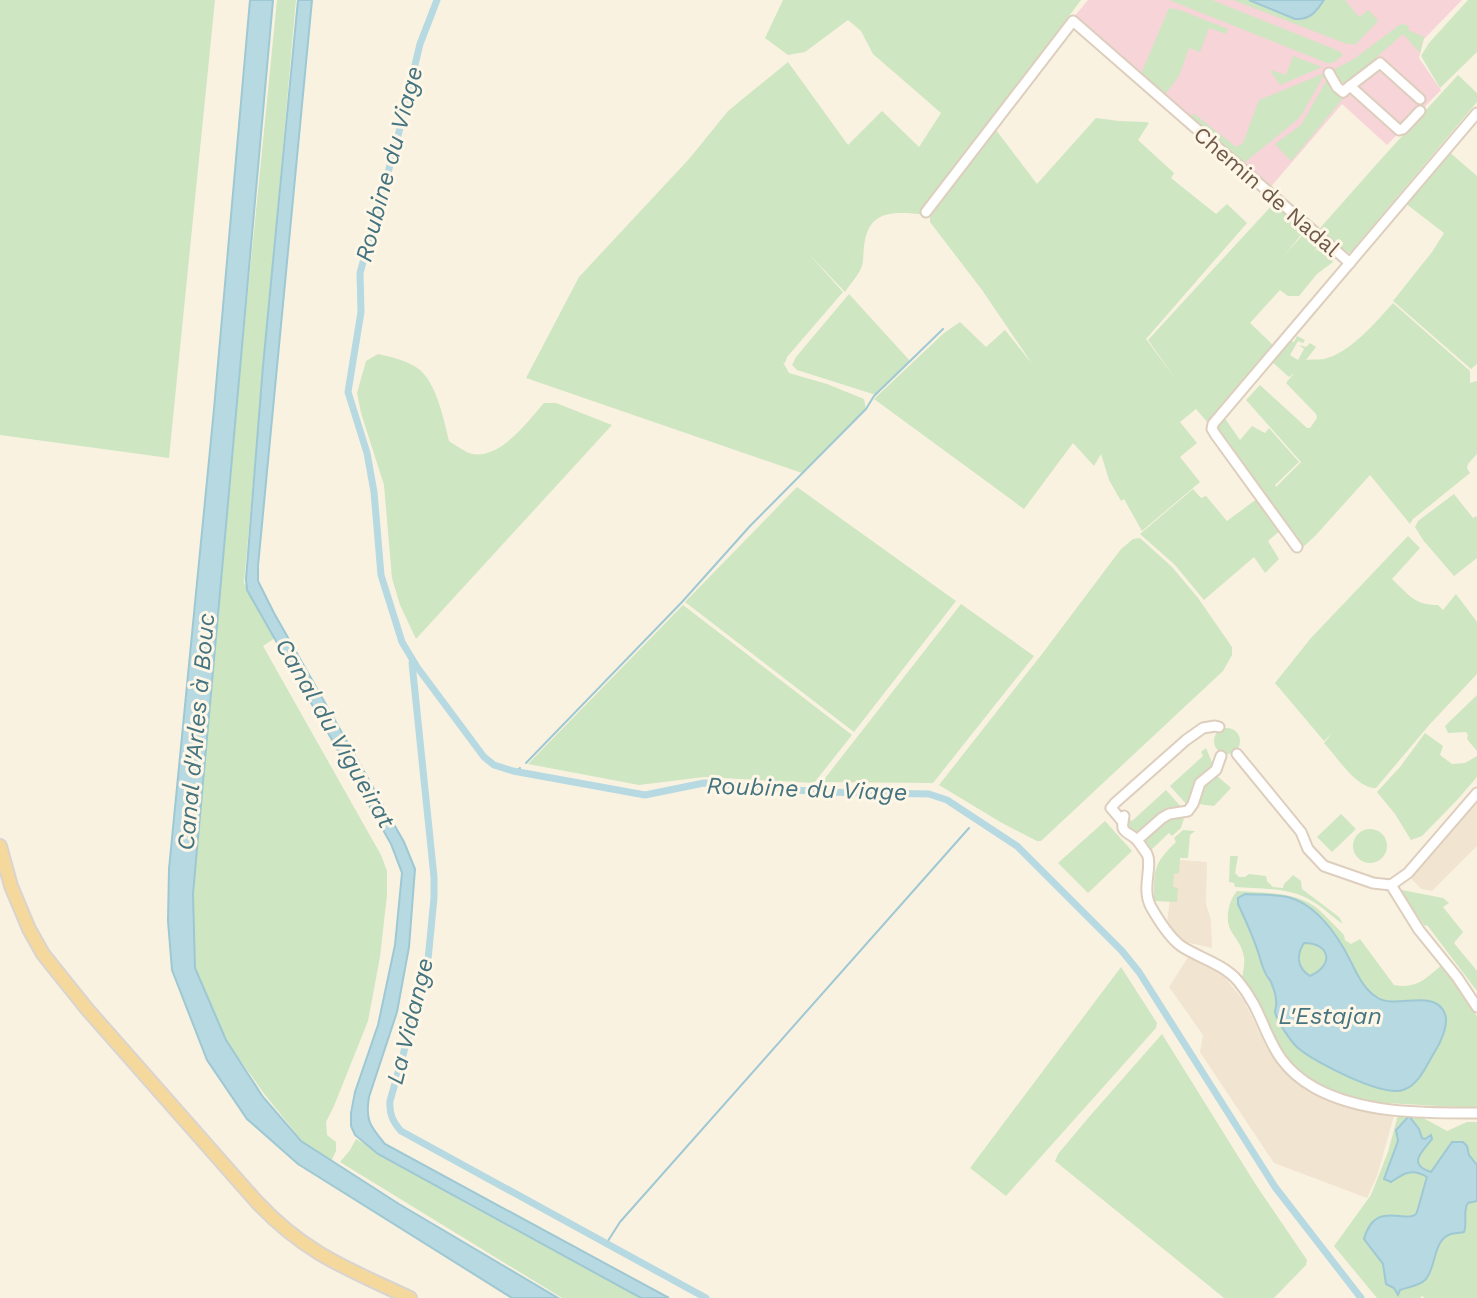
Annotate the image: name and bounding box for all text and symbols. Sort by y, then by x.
water label: Roubine du Viage [349,63,429,265]
street label: Chemin de Nadal [1189,121,1345,262]
water label: Canal d'Arles à Bouc [172,612,220,852]
water label: Canal du Vigueirat [269,633,401,834]
water label: Roubine du Viage [706,771,908,807]
water label: La Vidange [381,955,439,1087]
water label: L'Estajan [1278,1002,1382,1030]

